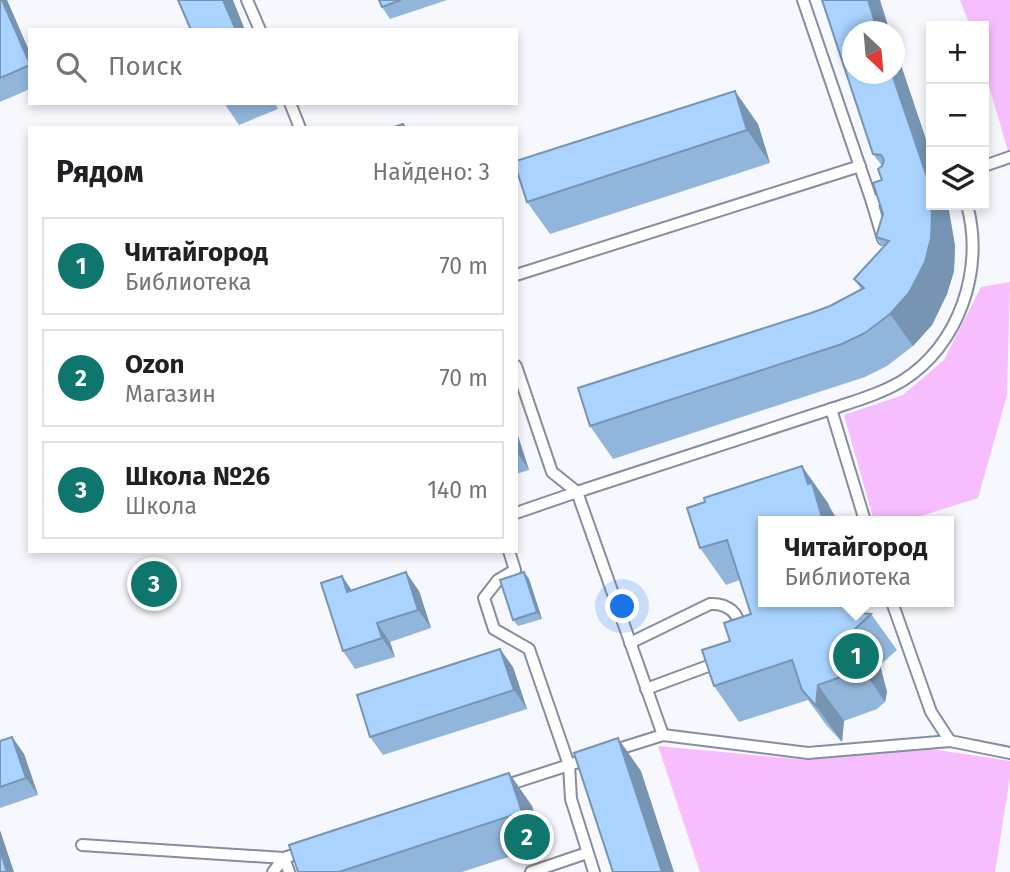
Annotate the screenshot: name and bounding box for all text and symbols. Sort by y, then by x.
north arrow [842,21,905,84]
map controls [926,21,989,210]
button: + [926,21,989,84]
search box [28,28,518,105]
icon: search [52,48,90,86]
text: Поиск [108,51,182,82]
button: − [926,84,989,147]
button: layers [926,147,989,210]
text: Рядом [56,154,144,190]
text: Найдено: 3 [373,158,490,186]
text: Читайгород [125,237,268,268]
text: 1 [76,252,86,280]
text: 70 m [439,252,488,280]
text: Библиотека [125,268,252,296]
text: Ozon [125,349,185,380]
text: 2 [75,364,87,392]
text: 70 m [439,364,488,392]
text: Магазин [125,380,216,408]
text: Школа №26 [125,461,270,492]
text: 3 [75,476,87,504]
text: 140 m [427,476,488,504]
text: Школа [125,492,197,520]
popup [758,516,954,607]
text: Читайгород [785,532,927,563]
pin: 3 [131,558,177,610]
text: Библиотека [785,563,911,591]
your location [605,589,639,623]
pin: 1 [833,630,879,682]
pin: 2 [504,811,550,863]

